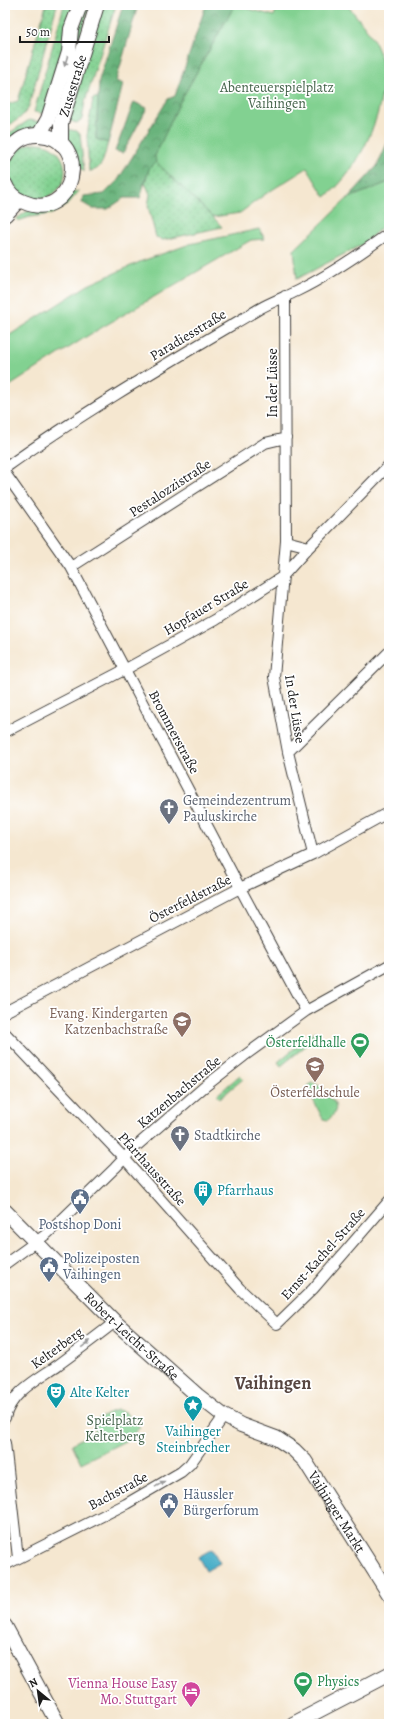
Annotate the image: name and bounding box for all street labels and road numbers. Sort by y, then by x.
street label: Zusestraße [54,52,91,119]
street label: Paradiesstraße [146,305,230,365]
street label: In der Lüsse [263,348,282,418]
street label: Pestalozzistraße [125,454,215,522]
street label: Hopfauer Straße [160,574,252,640]
street label: In der Lüsse [280,673,310,745]
street label: Brommerstraße [144,687,204,777]
street label: Österfeldstraße [146,870,234,928]
street label: Katzenbachstraße [133,1051,225,1133]
street label: Pfarrhausstraße [114,1128,190,1210]
street label: Ernst-Kachel-Straße [276,1204,370,1304]
street label: Robert-Leicht-Straße [80,1287,183,1384]
street label: Kelterberg [27,1323,87,1373]
street label: Vaihinger Markt [303,1466,370,1557]
street label: Bachstraße [85,1467,151,1515]

